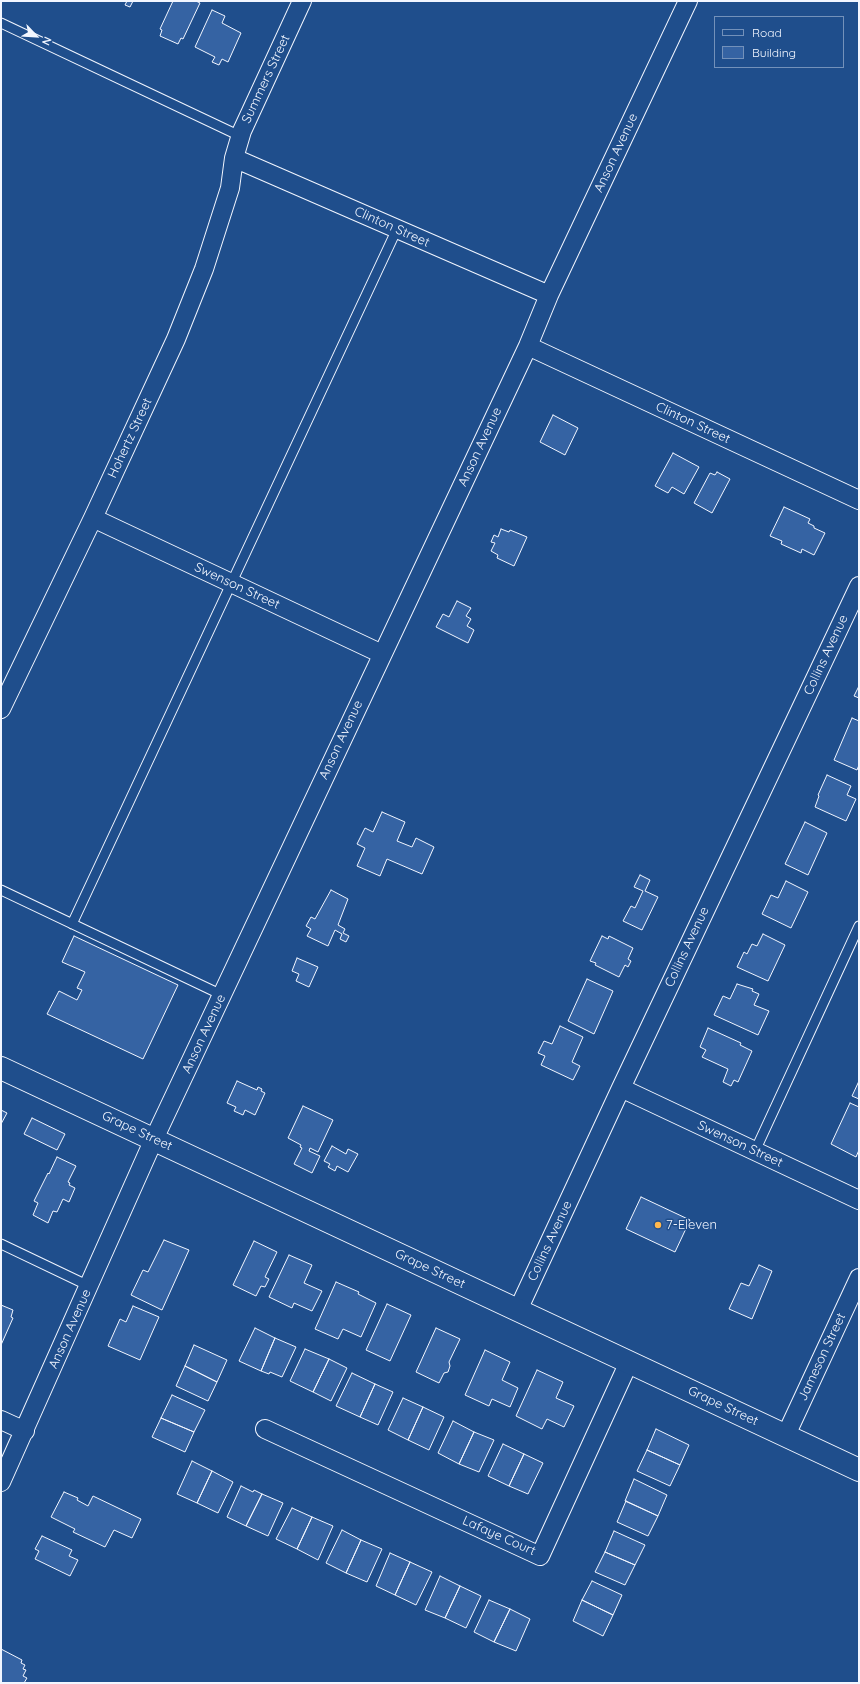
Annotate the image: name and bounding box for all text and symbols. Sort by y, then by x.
north arrow [16,16,56,56]
legend [714,16,844,68]
text: Road [752,25,782,40]
street label: Summers Street [239,32,293,126]
text: N [39,34,55,48]
text: Building [752,45,796,60]
street label: Anson Avenue [591,111,641,195]
street label: Clinton Street [352,203,432,251]
street label: Hohertz Street [105,395,155,481]
street label: Clinton Street [653,399,733,447]
street label: Anson Avenue [455,405,505,489]
street label: Swenson Street [192,559,282,613]
street label: Collins Avenue [801,612,851,698]
street label: Anson Avenue [316,698,366,782]
street label: Collins Avenue [662,904,712,990]
street label: Anson Avenue [179,992,229,1076]
street label: Grape Street [99,1108,175,1154]
street label: Swenson Street [695,1117,785,1171]
street label: Collins Avenue [525,1198,575,1284]
place label: 7-Eleven [666,1217,717,1233]
marker: 7-Eleven [653,1220,663,1230]
street label: Grape Street [392,1246,468,1292]
street label: Anson Avenue [46,1287,94,1371]
street label: Jameson Street [795,1311,849,1403]
street label: Grape Street [685,1383,761,1429]
street label: Lafaye Court [460,1513,538,1559]

